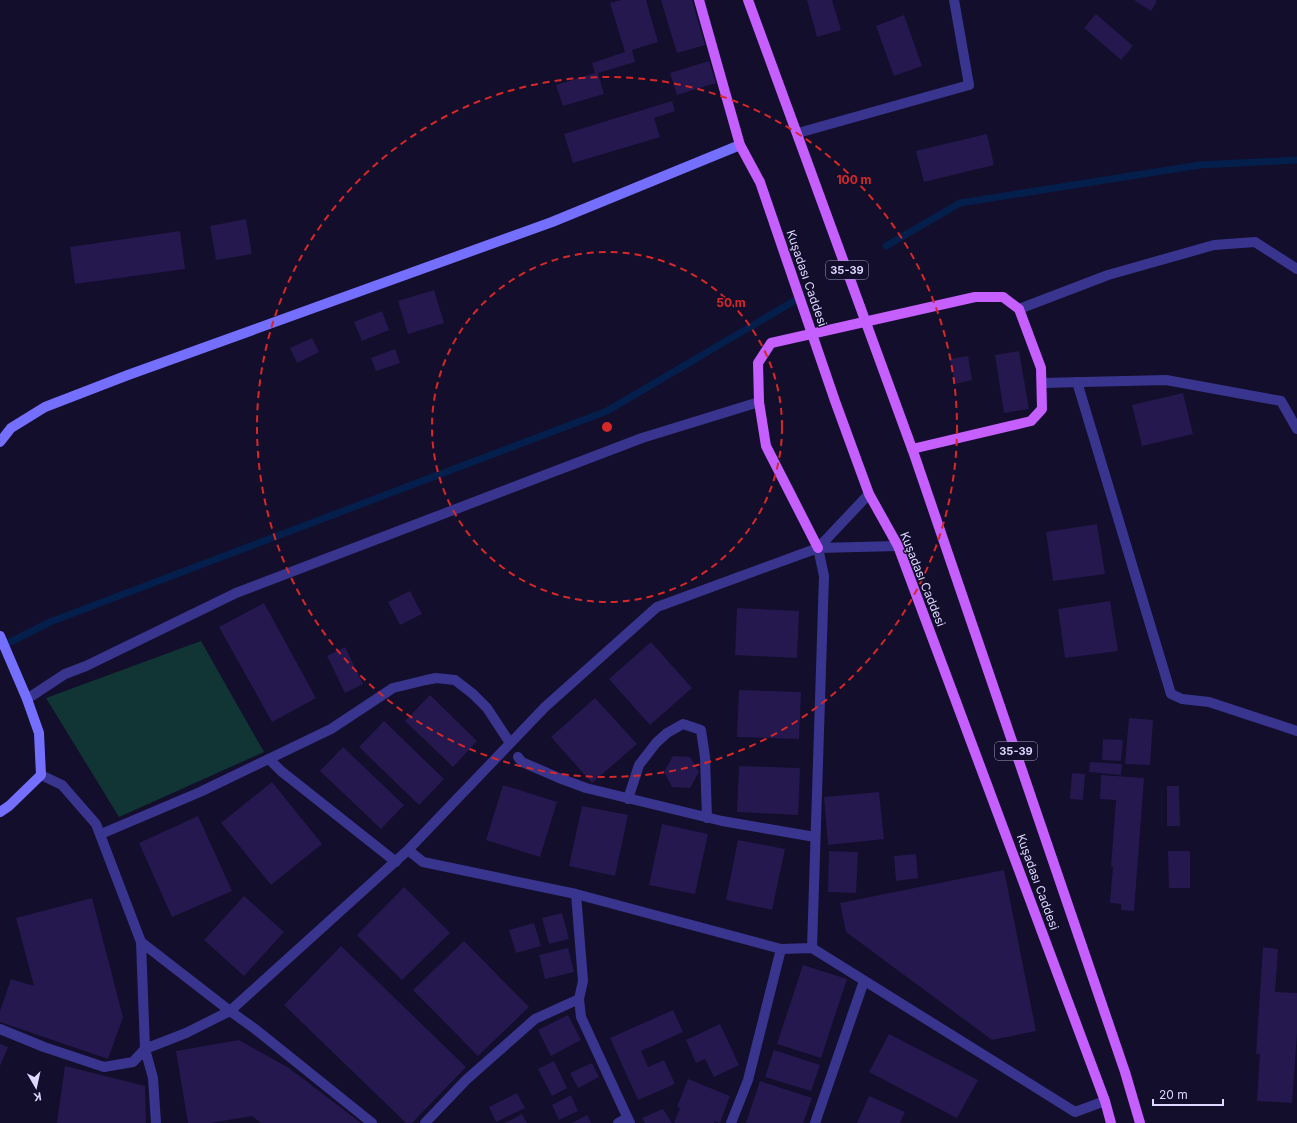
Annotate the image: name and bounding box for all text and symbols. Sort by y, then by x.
text: 100 m [836,172,872,187]
street label: Kuşadası Caddesi [783,228,831,328]
road number: 35-39 [826,261,868,279]
text: 50 m [716,295,746,310]
centre of rings [600,420,614,434]
street label: Kuşadası Caddesi [897,529,949,629]
road number: 35-39 [995,742,1037,760]
street label: Kuşadası Caddesi [1014,832,1062,932]
north arrow [16,1067,56,1107]
scale bar [1153,1081,1223,1107]
text: 20 m [1159,1087,1188,1102]
text: K [32,1089,43,1104]

